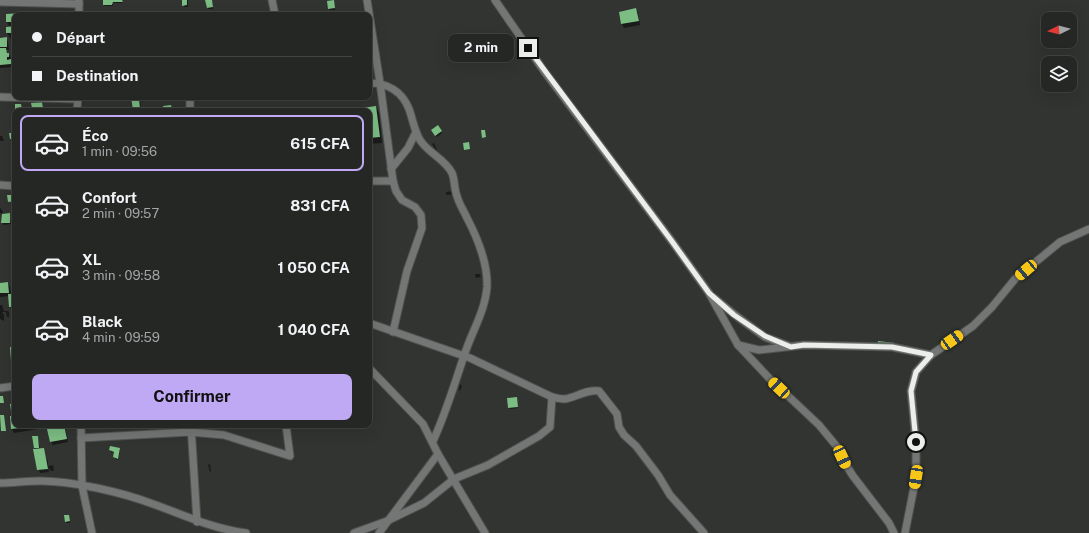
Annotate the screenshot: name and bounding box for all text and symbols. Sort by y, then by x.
north arrow [1041,12,1077,48]
map controls [1041,12,1077,92]
text: Départ [56,29,105,46]
callout: 2 min [448,34,514,62]
route end [519,39,537,57]
text: 2 min [464,40,498,55]
button: layers [1041,56,1077,92]
text: Destination [56,67,138,84]
icon: car [34,125,70,161]
text: Éco [82,127,108,144]
text: 615 CFA [290,135,350,152]
text: 1 min · 09:56 [82,144,157,159]
icon: car [34,187,70,223]
text: Confort [82,189,137,206]
text: 831 CFA [290,197,350,214]
text: 2 min · 09:57 [82,206,159,221]
icon: car [34,249,70,285]
text: XL [82,251,101,268]
car [1013,258,1039,282]
text: 1 050 CFA [278,259,350,276]
text: 3 min · 09:58 [82,268,160,283]
icon: car [34,311,70,347]
text: Black [82,313,122,330]
text: 1 040 CFA [278,321,350,338]
car [939,328,965,352]
text: 4 min · 09:59 [82,330,160,345]
button: Confirmer [32,374,352,420]
car [766,375,792,401]
route start [907,433,925,451]
car [831,444,853,470]
car [908,464,924,490]

